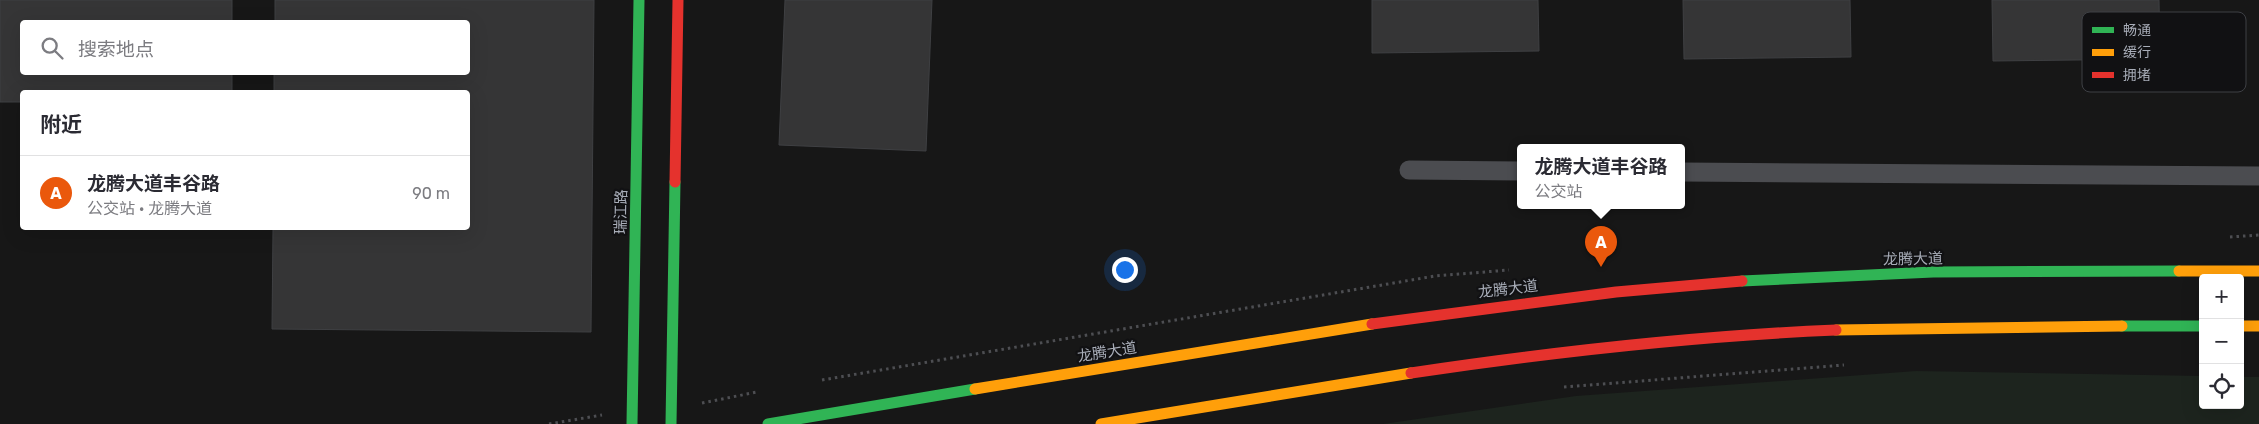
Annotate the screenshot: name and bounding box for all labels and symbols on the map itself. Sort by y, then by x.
legend [2082,12,2246,92]
text: 畅通 [2123,22,2151,39]
text: 缓行 [2123,44,2151,61]
text: 拥堵 [2123,67,2151,84]
street label: 瑞江路 [612,189,630,235]
pin: A [1585,226,1617,267]
street label: 龙腾大道 [1883,249,1943,269]
your location [1112,257,1138,283]
street label: 龙腾大道 [1477,276,1539,302]
street label: 龙腾大道 [1076,338,1138,366]

